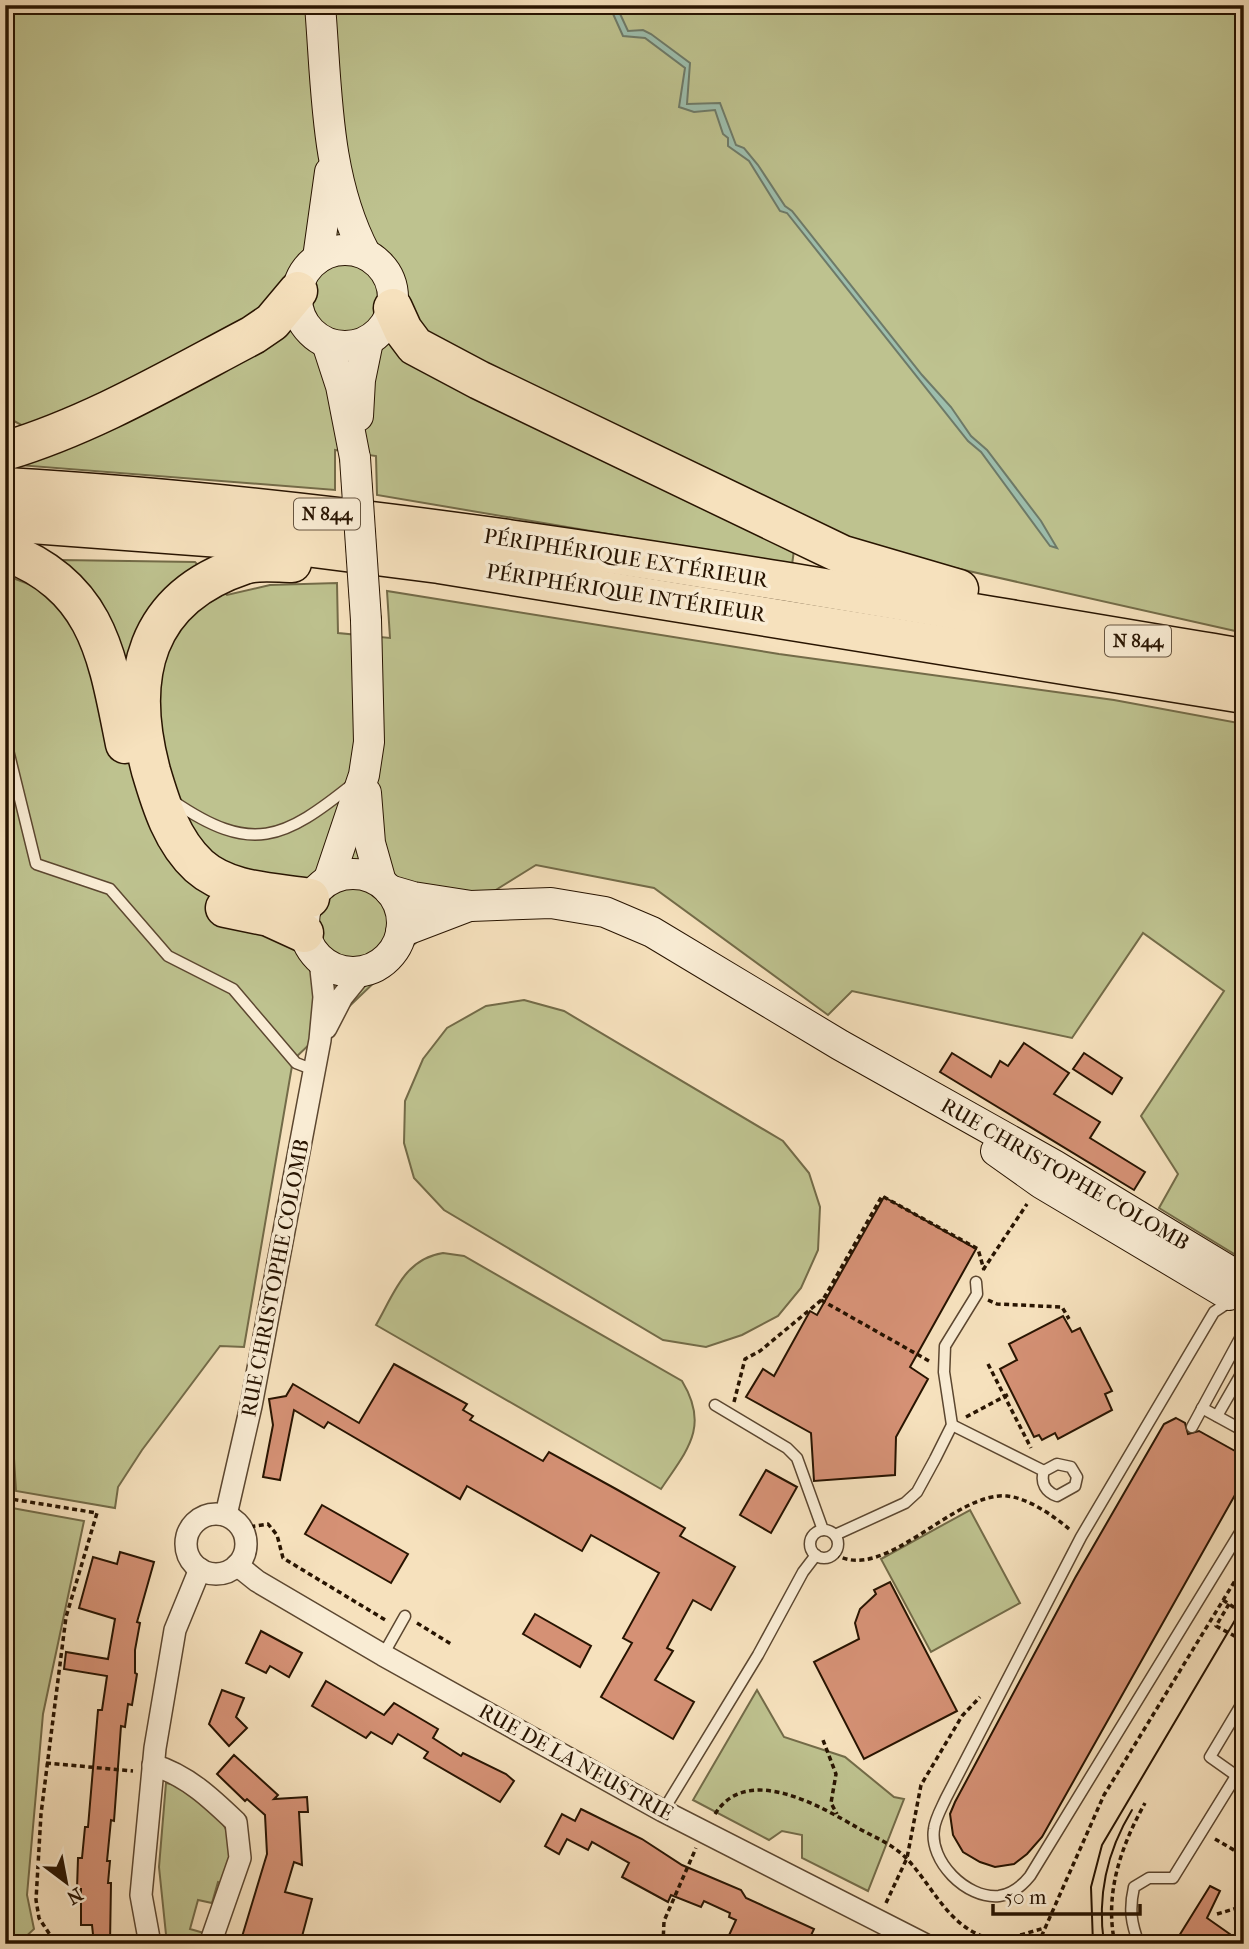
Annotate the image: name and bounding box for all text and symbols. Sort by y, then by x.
road number: N 844 [294,499,360,530]
street label: PÉRIPHÉRIQUE EXTÉRIEUR [482,524,771,592]
street label: PÉRIPHÉRIQUE INTÉRIEUR [485,559,768,627]
road number: N 844 [1105,626,1171,656]
street label: RUE CHRISTOPHE COLOMB [937,1093,1193,1255]
street label: RUE CHRISTOPHE COLOMB [236,1137,314,1419]
street label: RUE DE LA NEUSTRIE [475,1699,678,1826]
north arrow [32,1848,102,1918]
scale bar [993,1872,1140,1916]
text: N [62,1882,86,1909]
text: 50 m [1004,1885,1047,1909]

